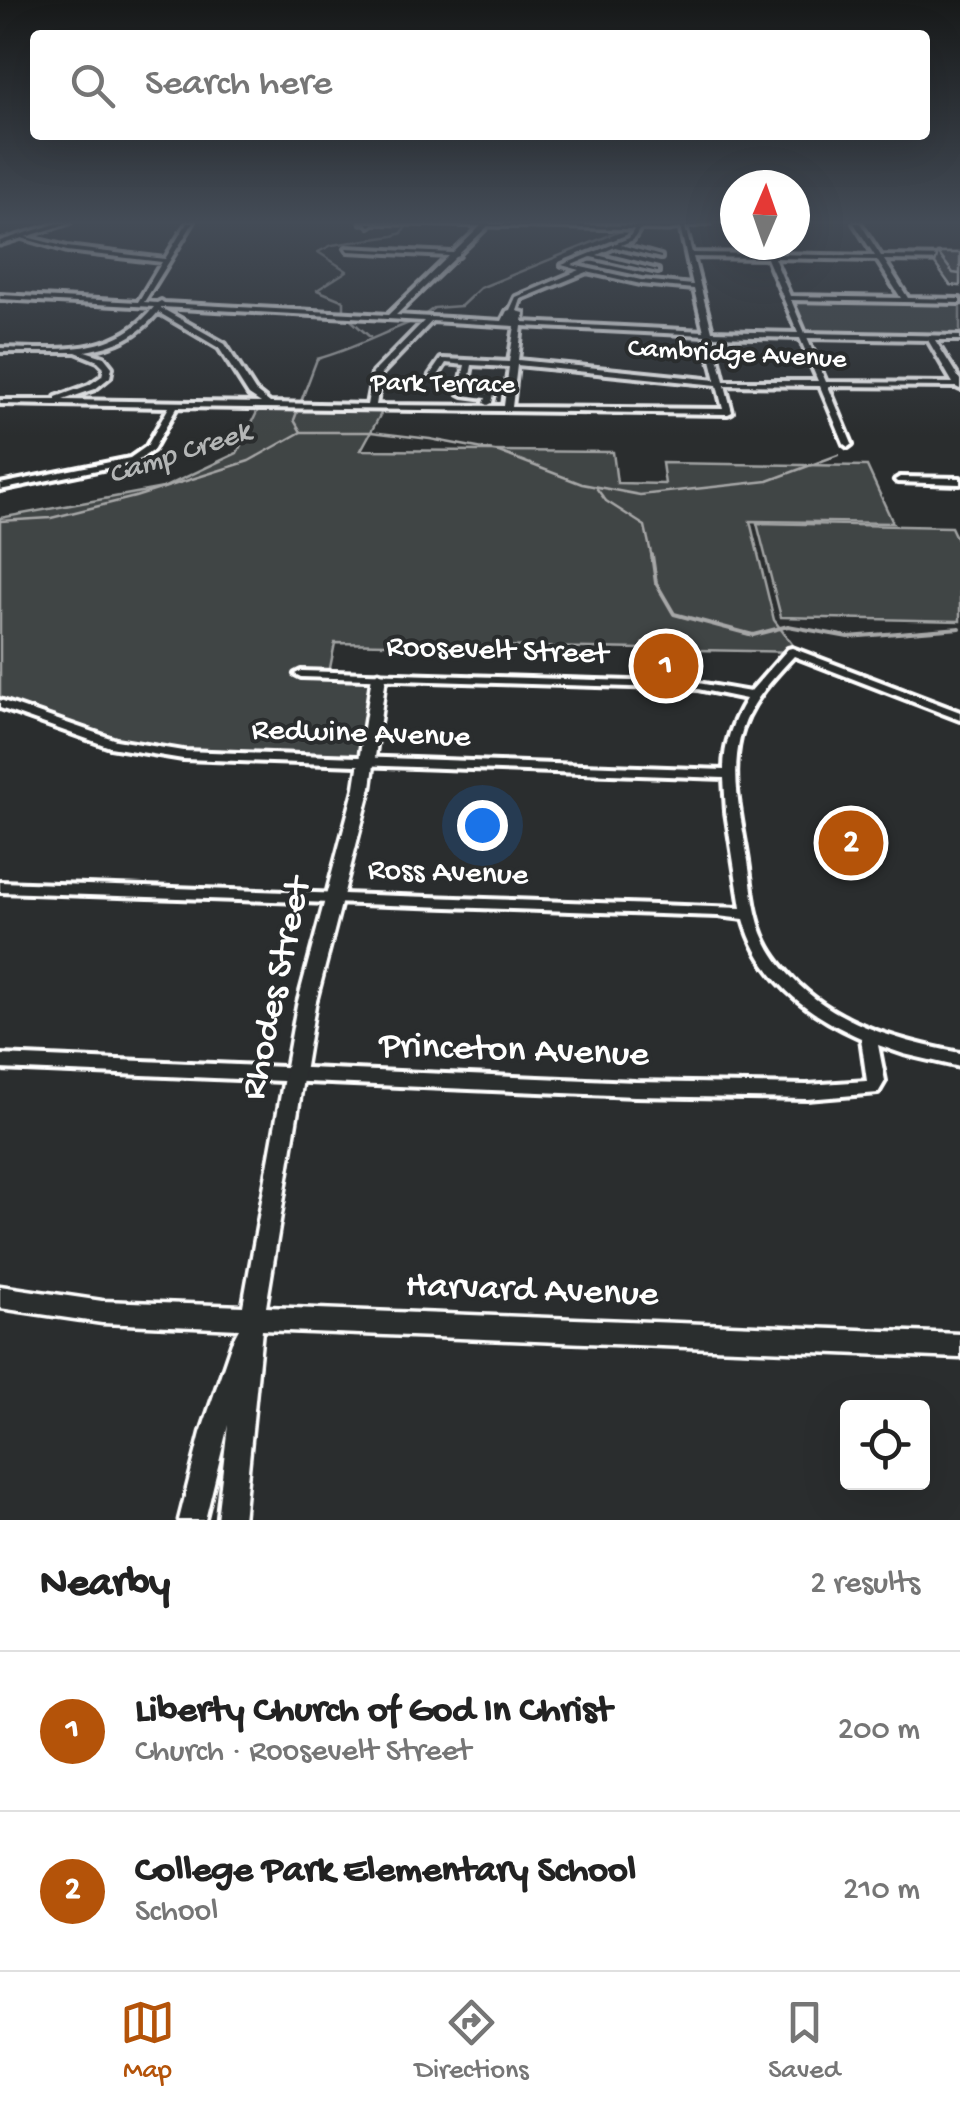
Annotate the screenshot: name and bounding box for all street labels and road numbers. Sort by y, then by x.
street label: Cambridge Avenue [627,333,848,377]
street label: Park Terrace [369,367,516,403]
street label: Roosevelt Street [385,629,611,675]
street label: Redwine Avenue [251,712,472,758]
street label: Ross Avenue [367,852,529,896]
street label: Rhodes Street [233,870,324,1104]
street label: Princeton Avenue [377,1025,650,1079]
street label: Harvard Avenue [405,1266,660,1318]

